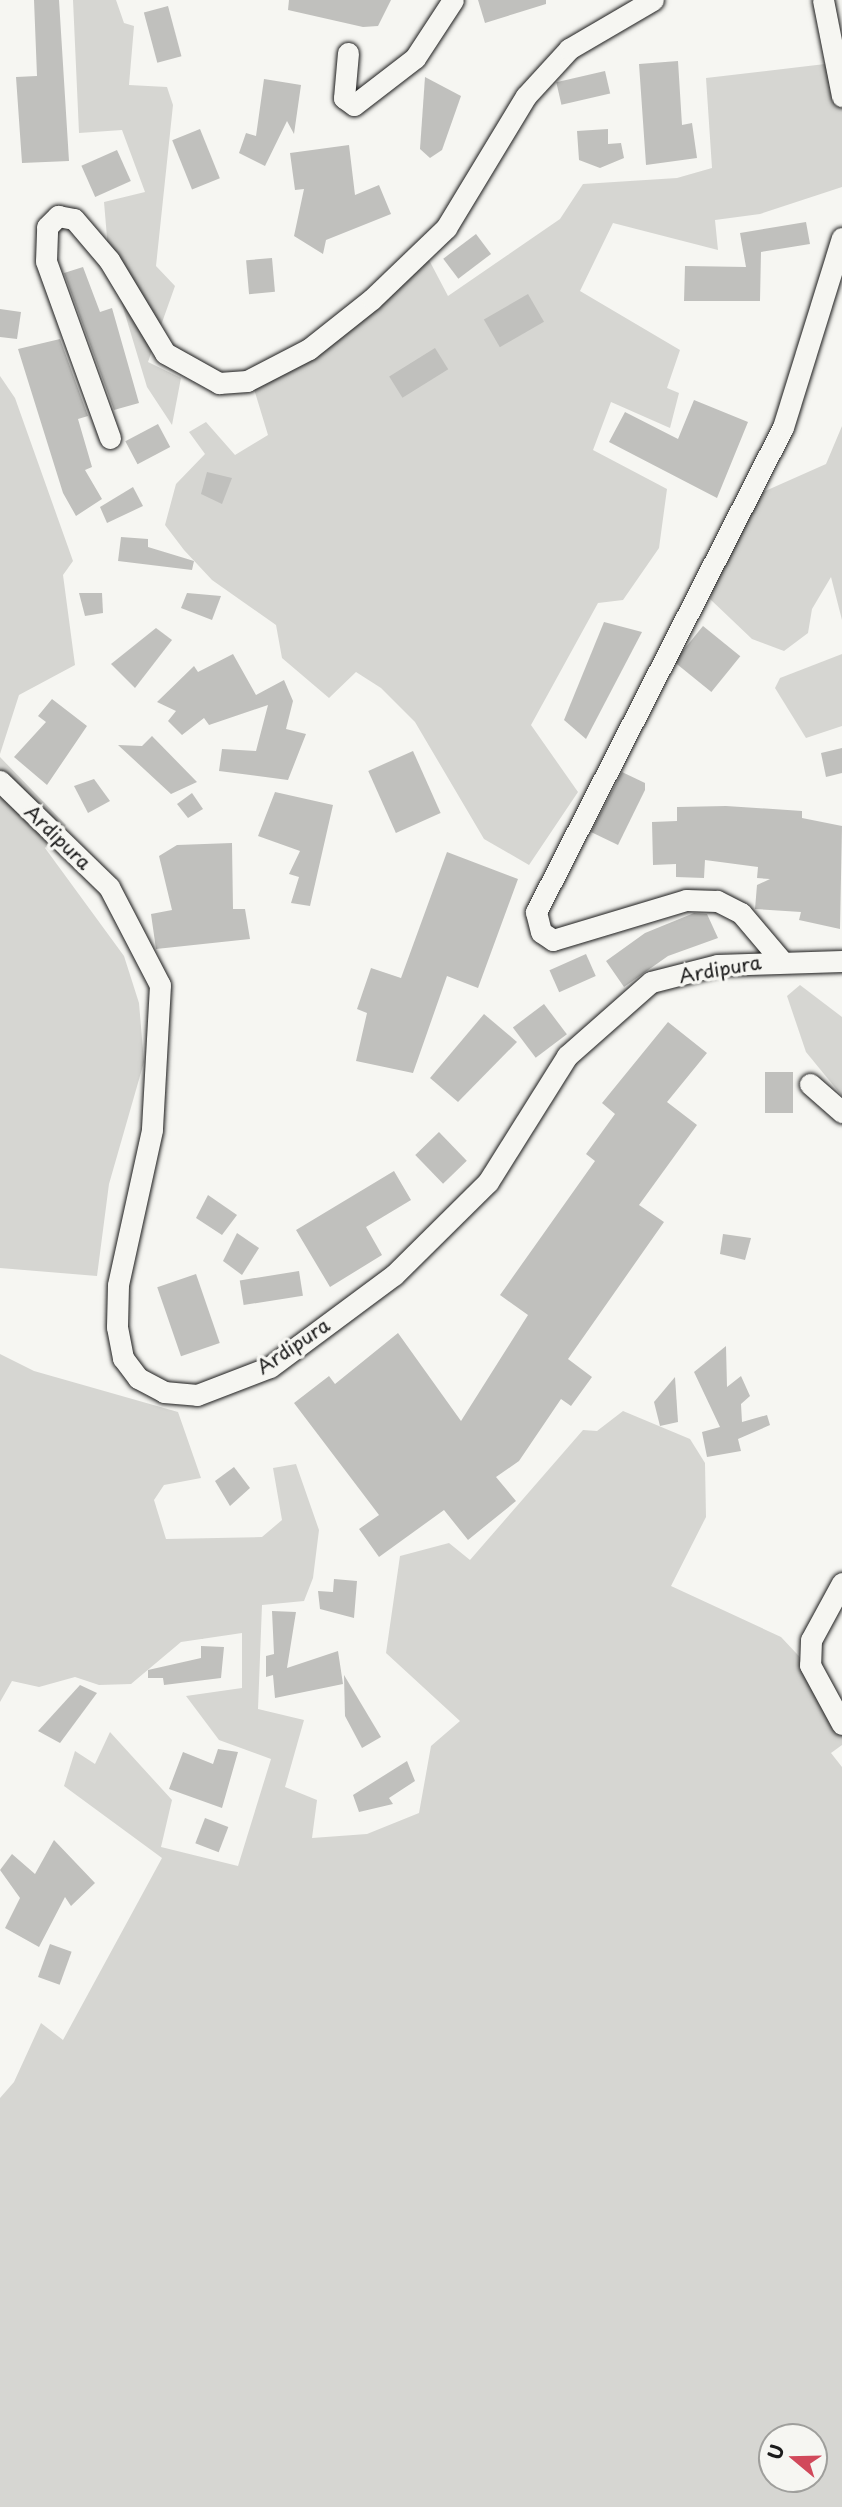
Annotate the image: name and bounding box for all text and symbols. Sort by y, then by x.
street label: Ardipura [20,800,96,874]
street label: Ardipura [677,951,763,987]
street label: Ardipura [252,1313,334,1379]
north arrow [758,2423,828,2493]
text: U [759,2440,791,2463]

